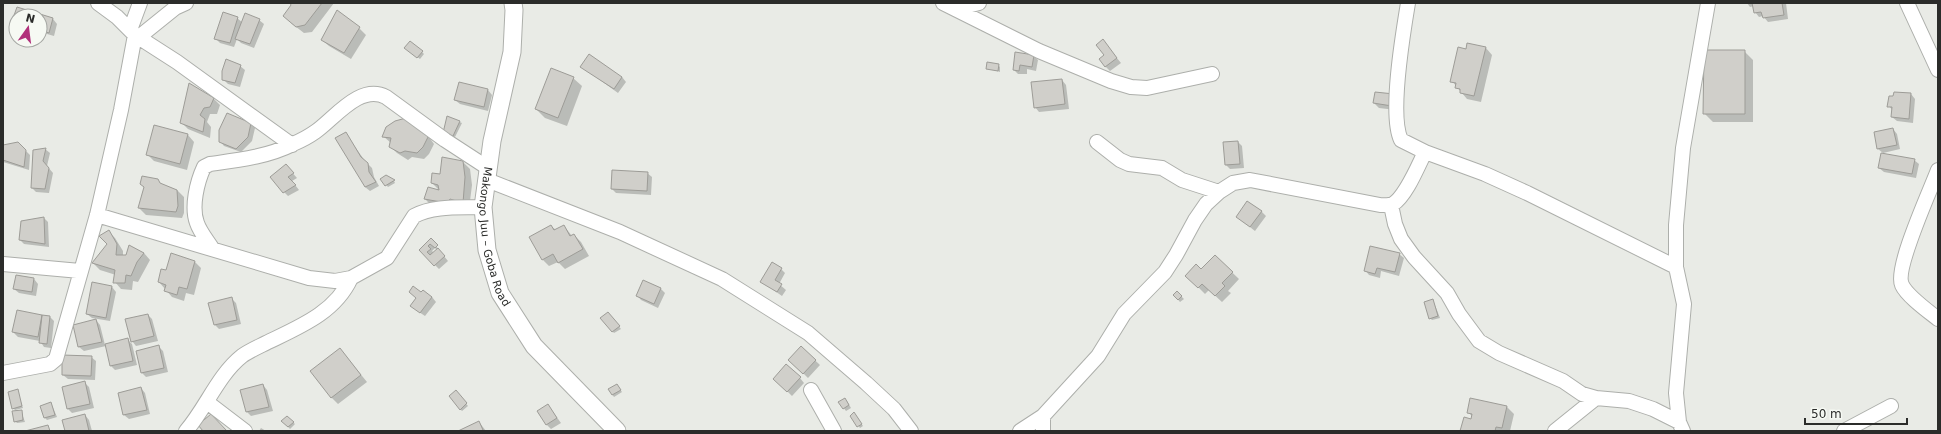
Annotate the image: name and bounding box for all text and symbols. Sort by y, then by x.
north arrow [8,8,48,48]
text: N [24,11,36,26]
street label: Makongo Juu – Goba Road [476,166,513,309]
scale bar [1805,400,1907,426]
text: 50 m [1811,407,1842,421]

